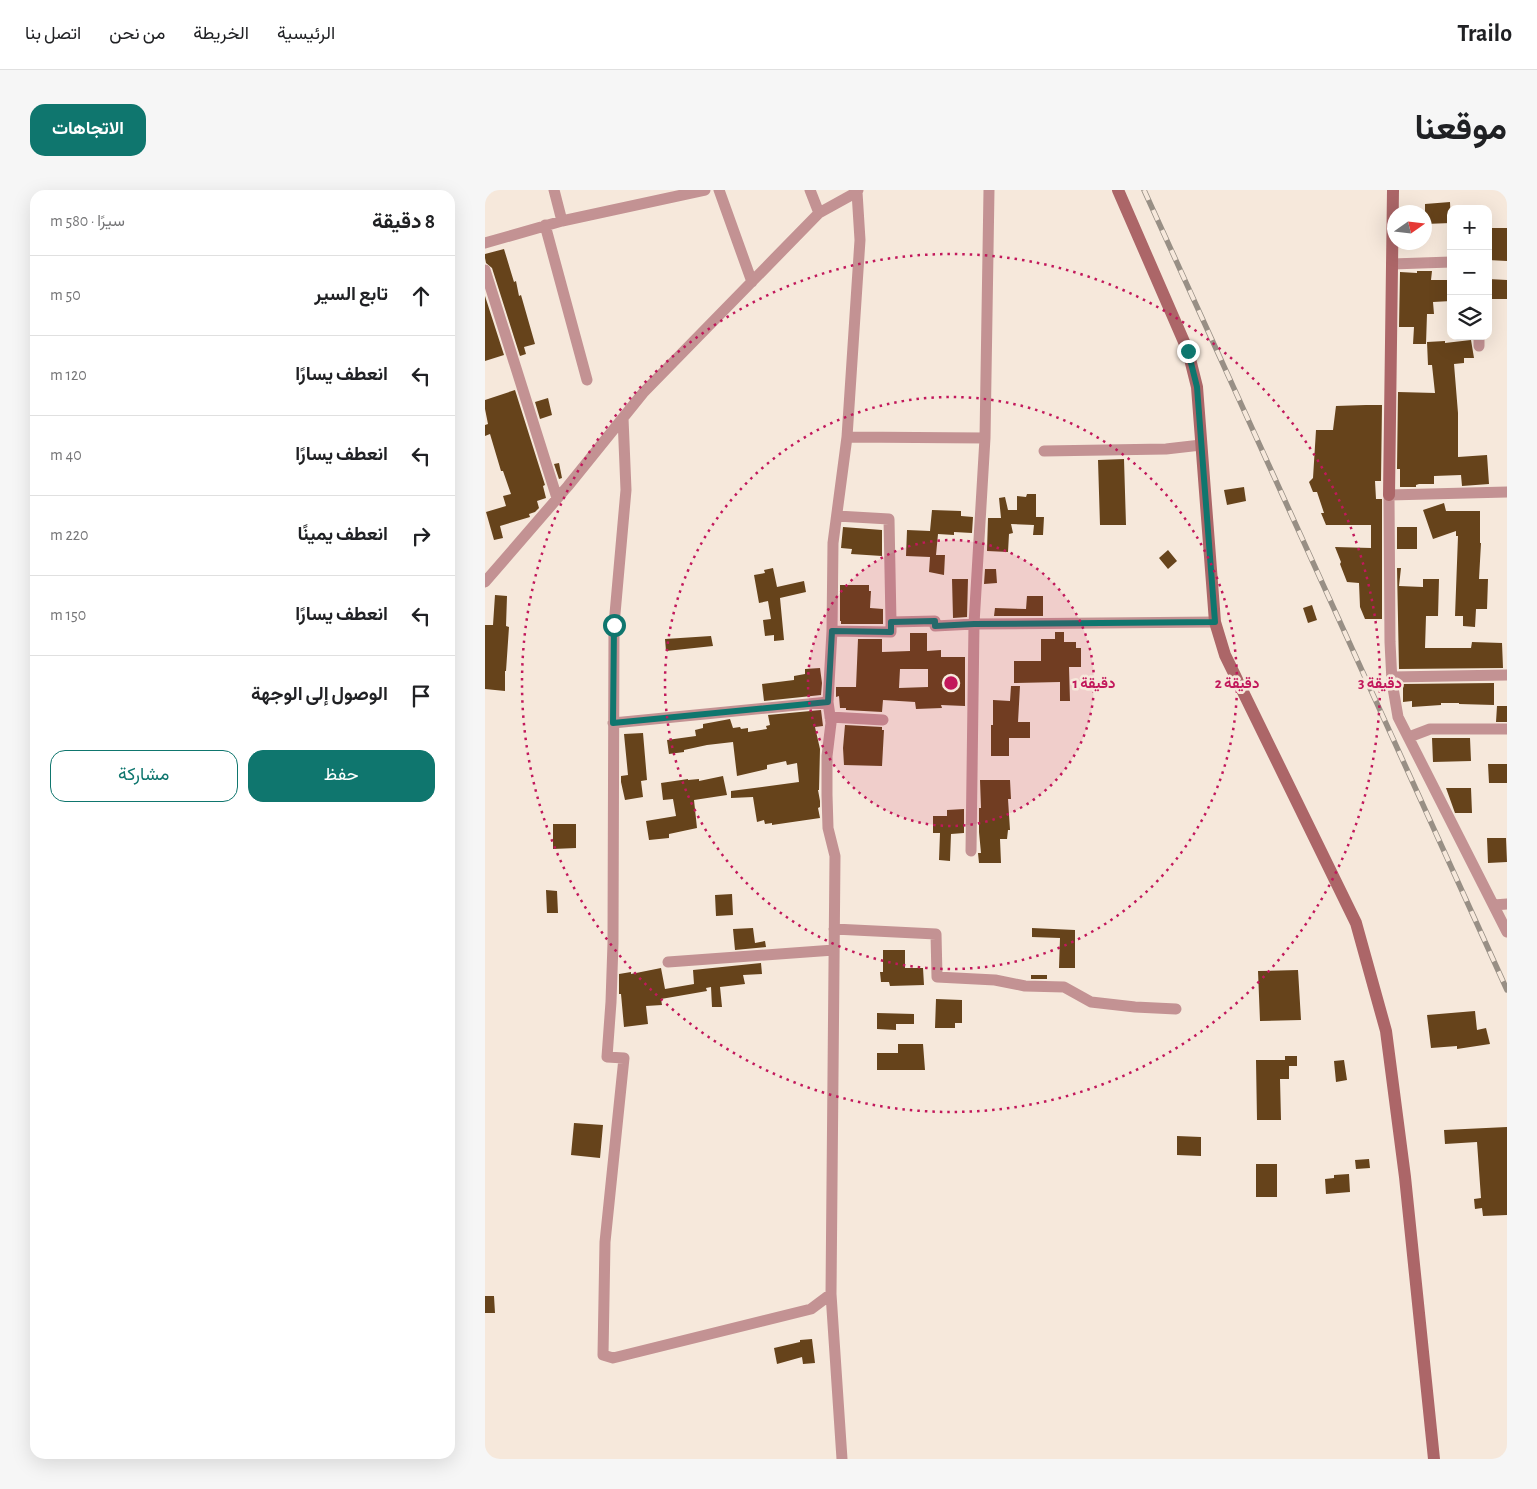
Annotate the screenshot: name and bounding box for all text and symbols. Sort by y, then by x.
text: Trailo [1457,22,1512,46]
text: اتصل بنا [25,25,81,43]
text: من نحن [109,25,165,43]
text: الخريطة [193,25,249,43]
text: الرئيسية [277,25,335,43]
button: الاتجاهات [30,104,146,156]
text: موقعنا [1414,111,1507,146]
north arrow [1387,205,1432,250]
map controls [1447,205,1492,340]
button: + [1447,205,1492,250]
text: 8 دقيقة [372,211,435,232]
text: سيرًا · 580 m [50,213,125,229]
button: − [1447,250,1492,295]
icon: ahead [407,282,435,310]
text: تابع السير [314,285,388,304]
text: 50 m [50,287,81,303]
button: layers [1447,295,1492,340]
route end [1177,340,1200,363]
icon: left [407,362,435,390]
text: انعطف يسارًا [295,365,388,384]
text: 120 m [50,367,87,383]
icon: left [407,442,435,470]
text: انعطف يسارًا [295,445,388,464]
text: 40 m [50,447,82,463]
icon: right [407,522,435,550]
text: انعطف يمينًا [298,525,388,544]
text: 220 m [50,527,88,543]
icon: left [407,602,435,630]
text: انعطف يسارًا [295,605,388,624]
text: 150 m [50,607,86,623]
route start [603,614,626,637]
centre of rings [942,674,960,692]
text: 1 دقيقة [1072,676,1116,692]
text: 2 دقيقة [1215,676,1259,692]
text: 3 دقيقة [1358,676,1402,692]
icon: arrive [407,682,435,710]
text: الوصول إلى الوجهة [251,685,388,704]
button: مشاركة [50,750,238,802]
button: حفظ [248,750,435,802]

